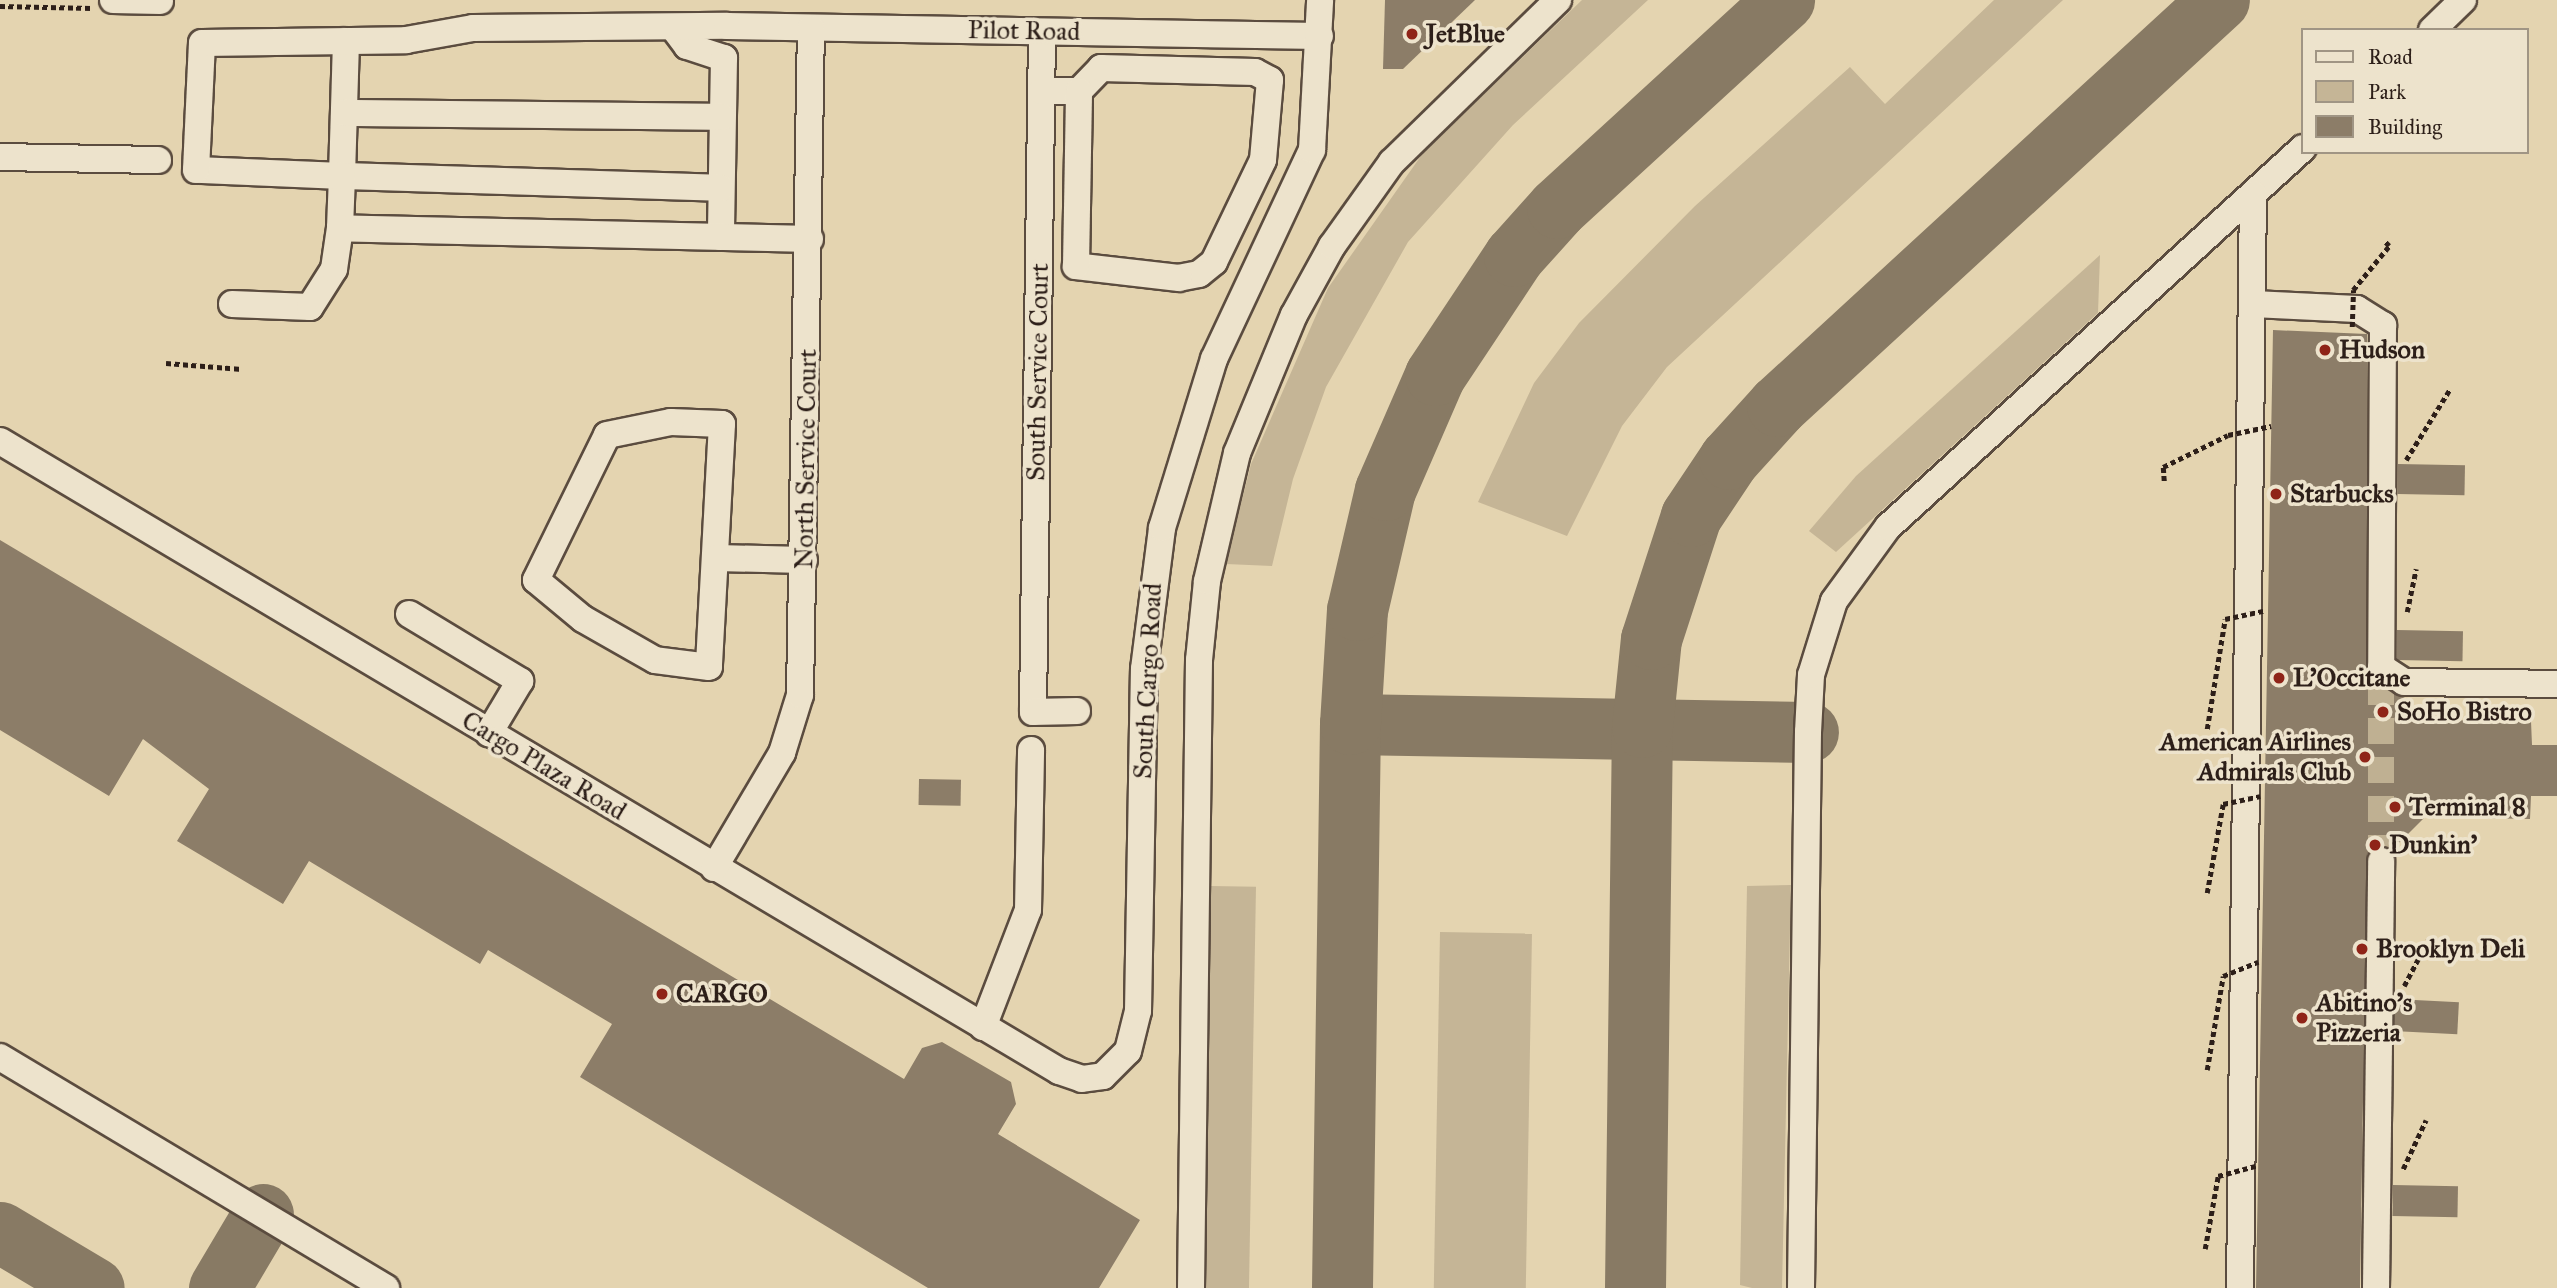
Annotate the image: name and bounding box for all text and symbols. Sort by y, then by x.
street label: Pilot Road [968,14,1080,48]
place label: JetBlue [1426,18,1505,50]
marker: JetBlue [1404,26,1420,42]
legend [2302,28,2529,154]
text: Road [2368,44,2413,70]
text: Park [2368,79,2406,105]
text: Building [2368,114,2442,140]
street label: South Service Court [1020,263,1056,481]
place label: Hudson [2339,334,2425,366]
marker: Hudson [2317,342,2333,358]
street label: North Service Court [788,348,824,570]
place label: Starbucks [2290,478,2394,510]
marker: Starbucks [2268,486,2284,502]
street label: South Cargo Road [1127,582,1169,780]
place label: L'Occitane [2293,662,2410,694]
marker: L'Occitane [2271,670,2287,686]
place label: SoHo Bistro [2397,696,2532,728]
marker: SoHo Bistro [2375,704,2391,720]
street label: Cargo Plaza Road [456,705,632,827]
place label: American Airlines Admirals Club [2160,726,2351,788]
marker: American Airlines Admirals Club [2357,749,2373,765]
place label: Terminal 8 [2409,791,2526,823]
marker: Terminal 8 [2387,799,2403,815]
place label: Dunkin' [2389,829,2477,861]
marker: Dunkin' [2367,837,2383,853]
place label: Brooklyn Deli [2376,933,2525,965]
marker: Brooklyn Deli [2354,941,2370,957]
place label: CARGO [676,978,768,1010]
marker: CARGO [654,986,670,1002]
place label: Abitino's Pizzeria [2316,987,2413,1048]
marker: Abitino's Pizzeria [2294,1010,2310,1026]

